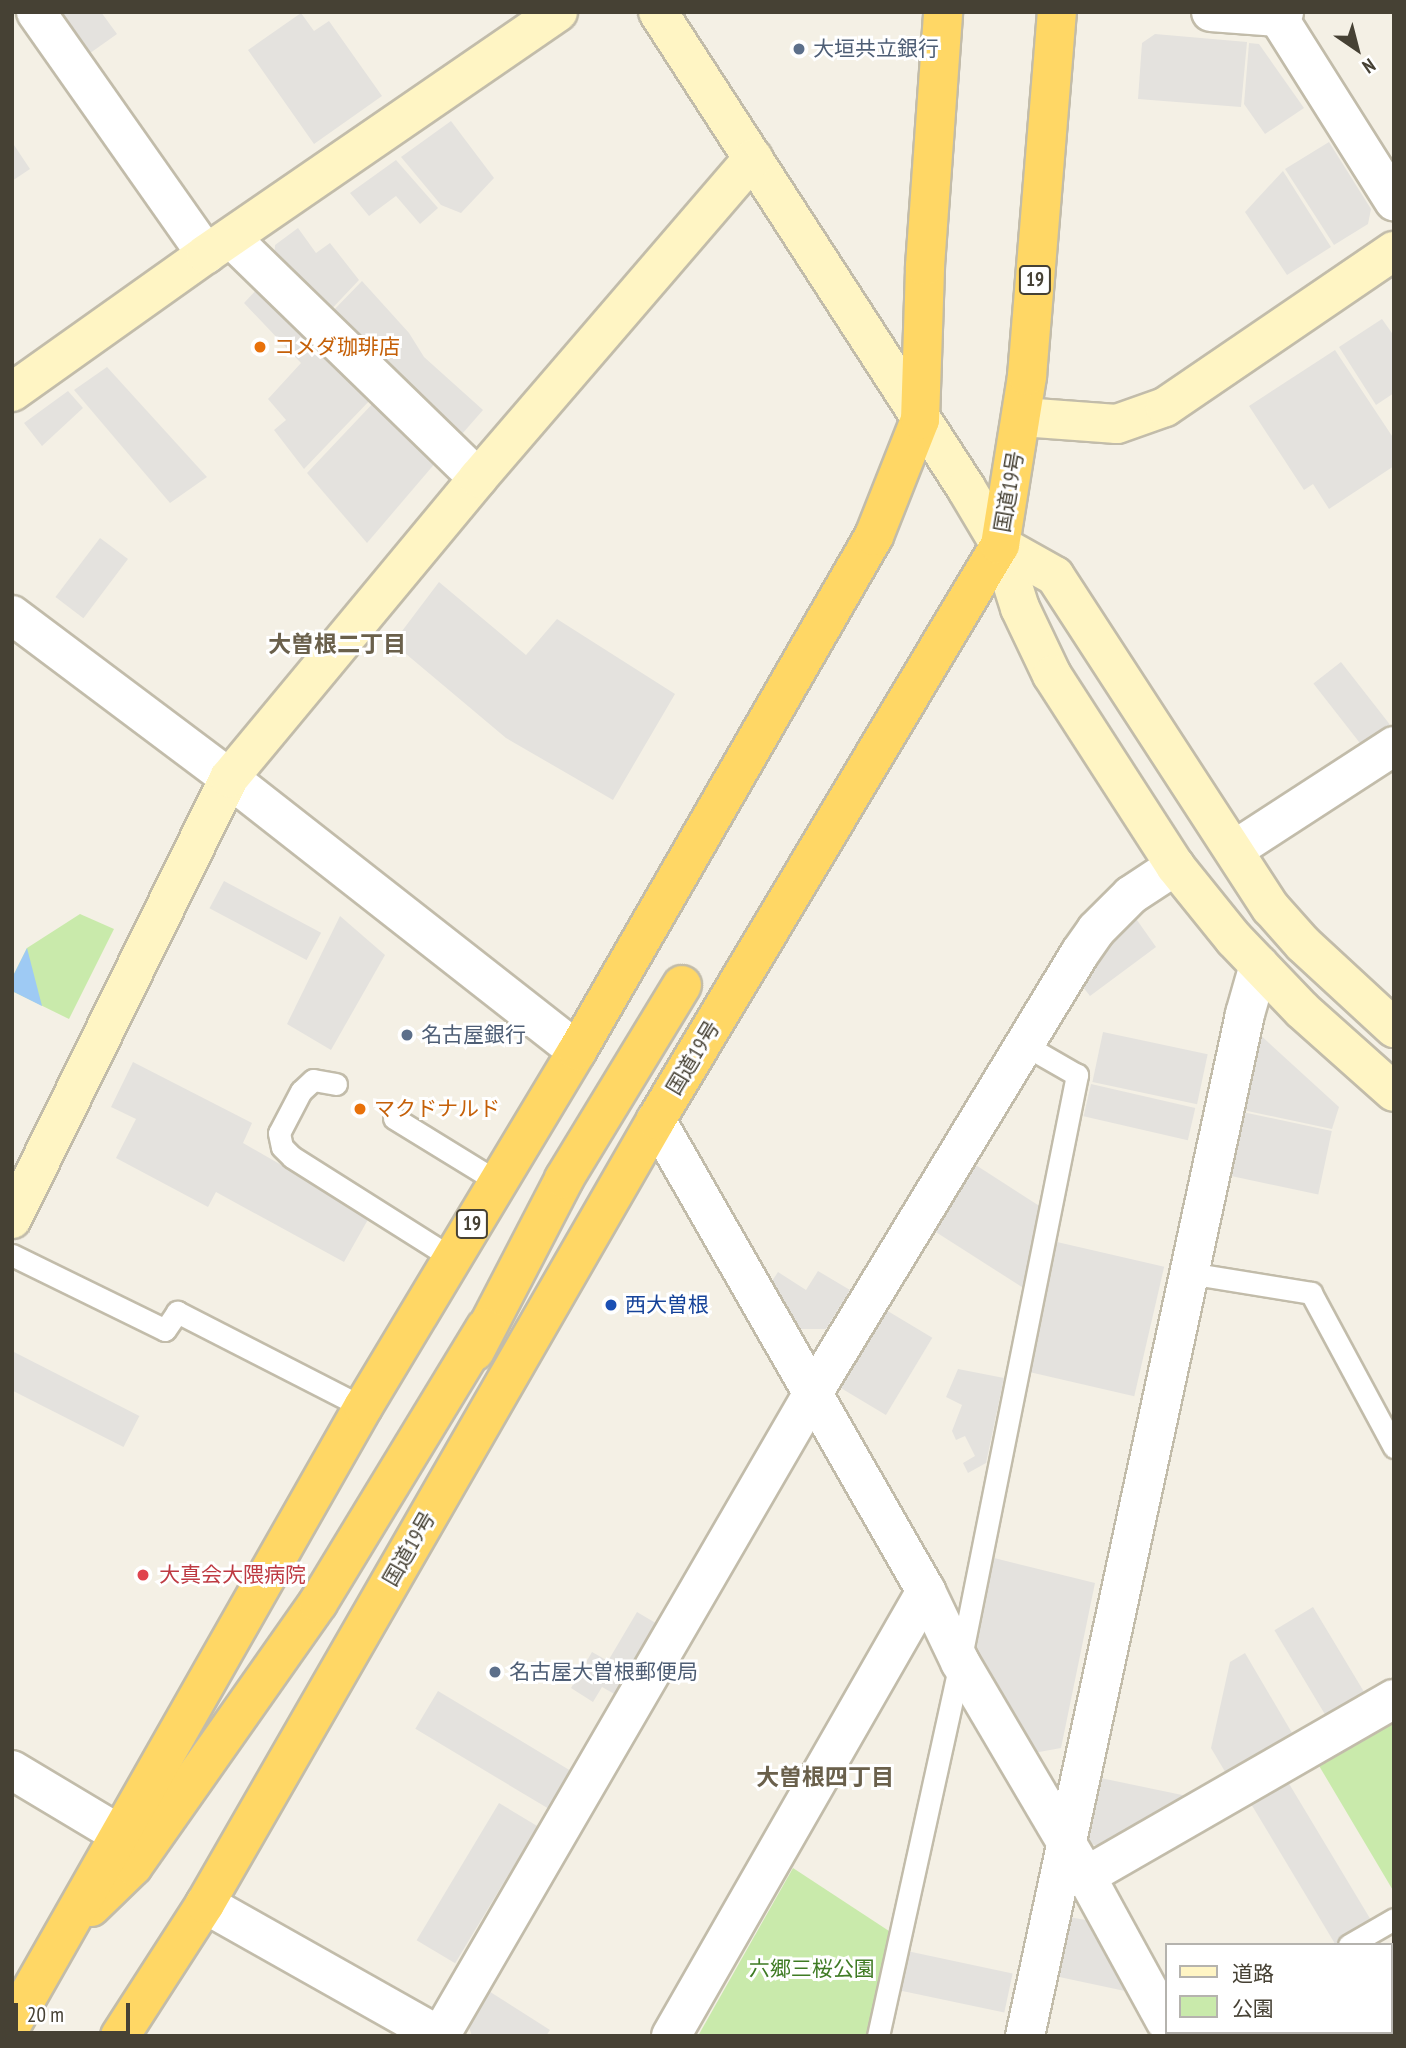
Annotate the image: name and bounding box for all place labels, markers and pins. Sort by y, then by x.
place label: 大垣共立銀行 [813,36,939,62]
marker: 大垣共立銀行 [791,41,807,57]
place label: コメダ珈琲店 [274,334,400,360]
marker: コメダ珈琲店 [252,339,268,355]
place label: 名古屋銀行 [421,1022,526,1048]
marker: 名古屋銀行 [399,1027,415,1043]
place label: マクドナルド [374,1096,500,1122]
marker: マクドナルド [352,1101,368,1117]
place label: 西大曽根 [625,1292,709,1318]
marker: 西大曽根 [603,1297,619,1313]
place label: 大真会大隈病院 [159,1562,306,1588]
marker: 大真会大隈病院 [133,1565,153,1585]
place label: 名古屋大曽根郵便局 [509,1659,698,1685]
marker: 名古屋大曽根郵便局 [487,1664,503,1680]

